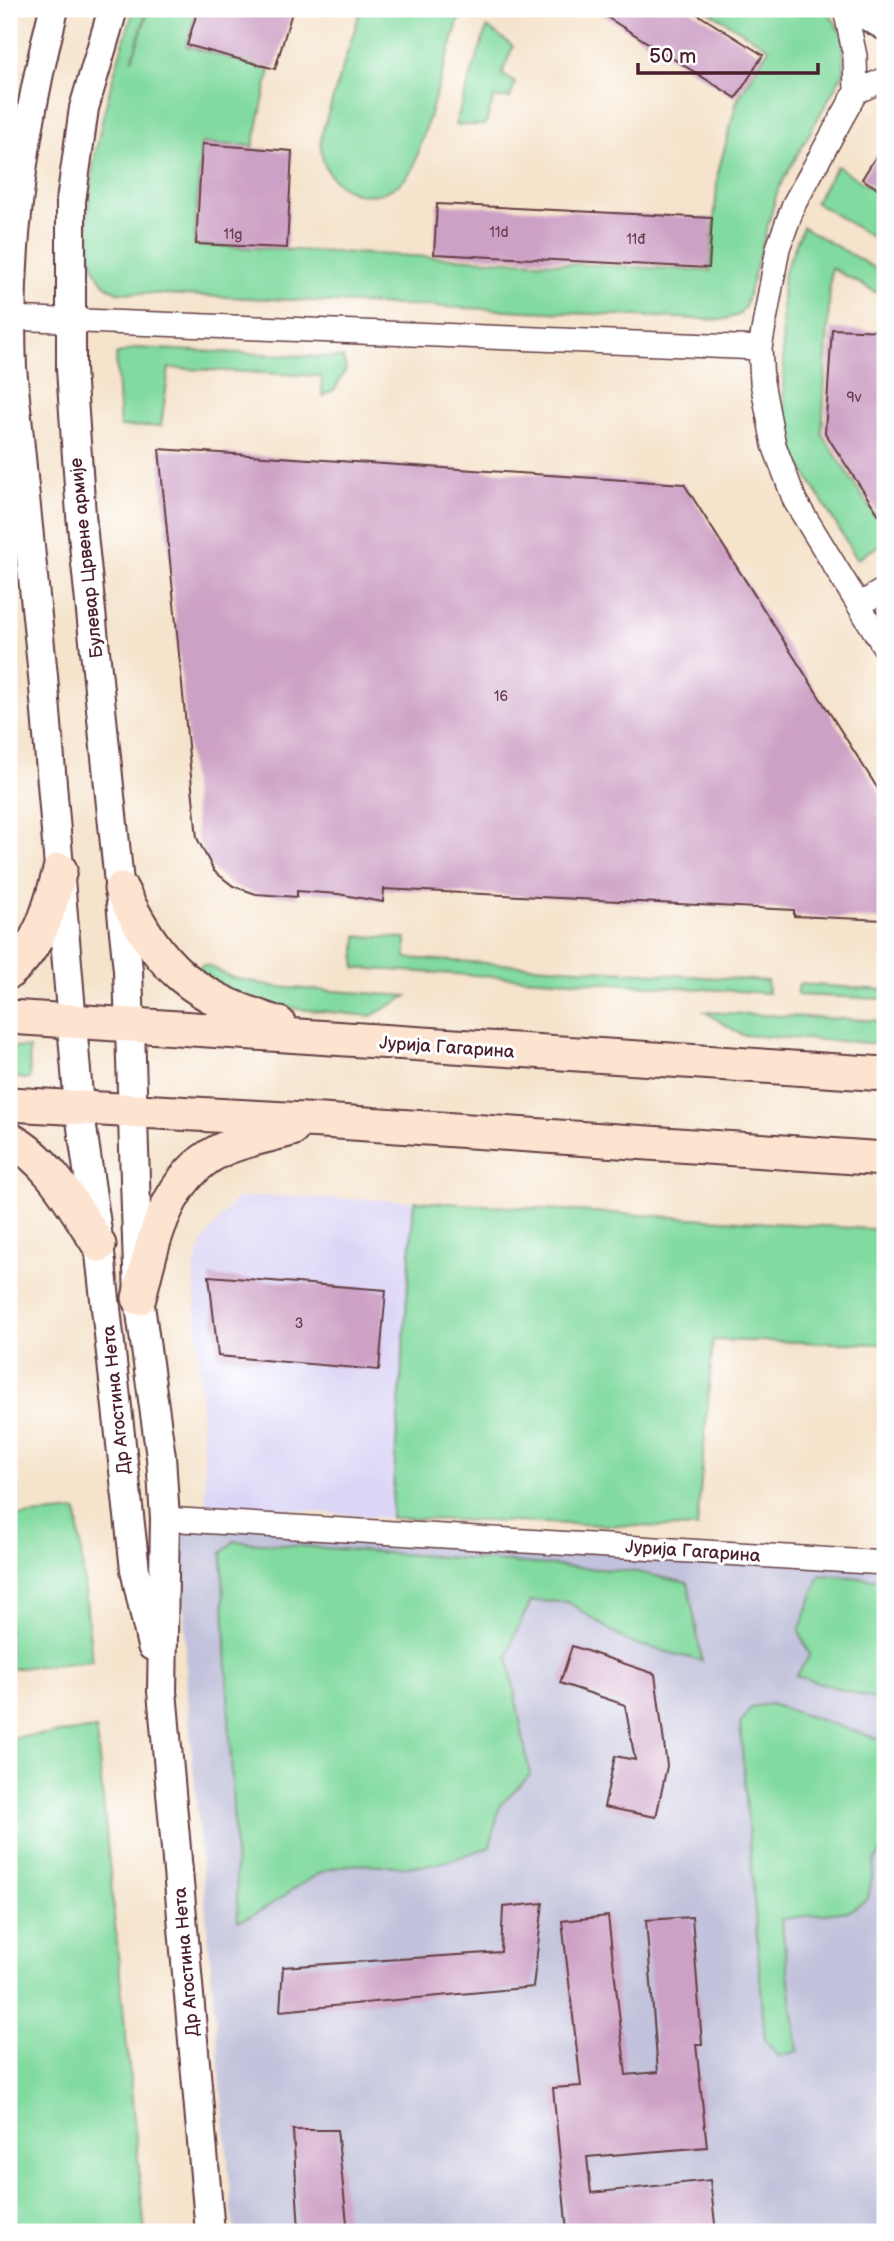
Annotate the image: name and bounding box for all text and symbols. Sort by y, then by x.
scale bar [638,32,819,76]
text: 50 m [649,44,696,69]
house number: 11d [490,224,508,241]
house number: 11g [224,226,242,243]
house number: 11đ [626,231,646,248]
house number: 9v [847,389,862,406]
street label: Булевар Црвене армије [66,457,107,659]
house number: 16 [494,688,508,705]
street label: Јурија Гагарина [379,1032,516,1063]
house number: 3 [295,1315,303,1332]
street label: Др Агостина Нета [98,1324,135,1475]
street label: Јурија Гагарина [625,1536,762,1567]
street label: Др Агостина Нета [169,1886,203,2037]

